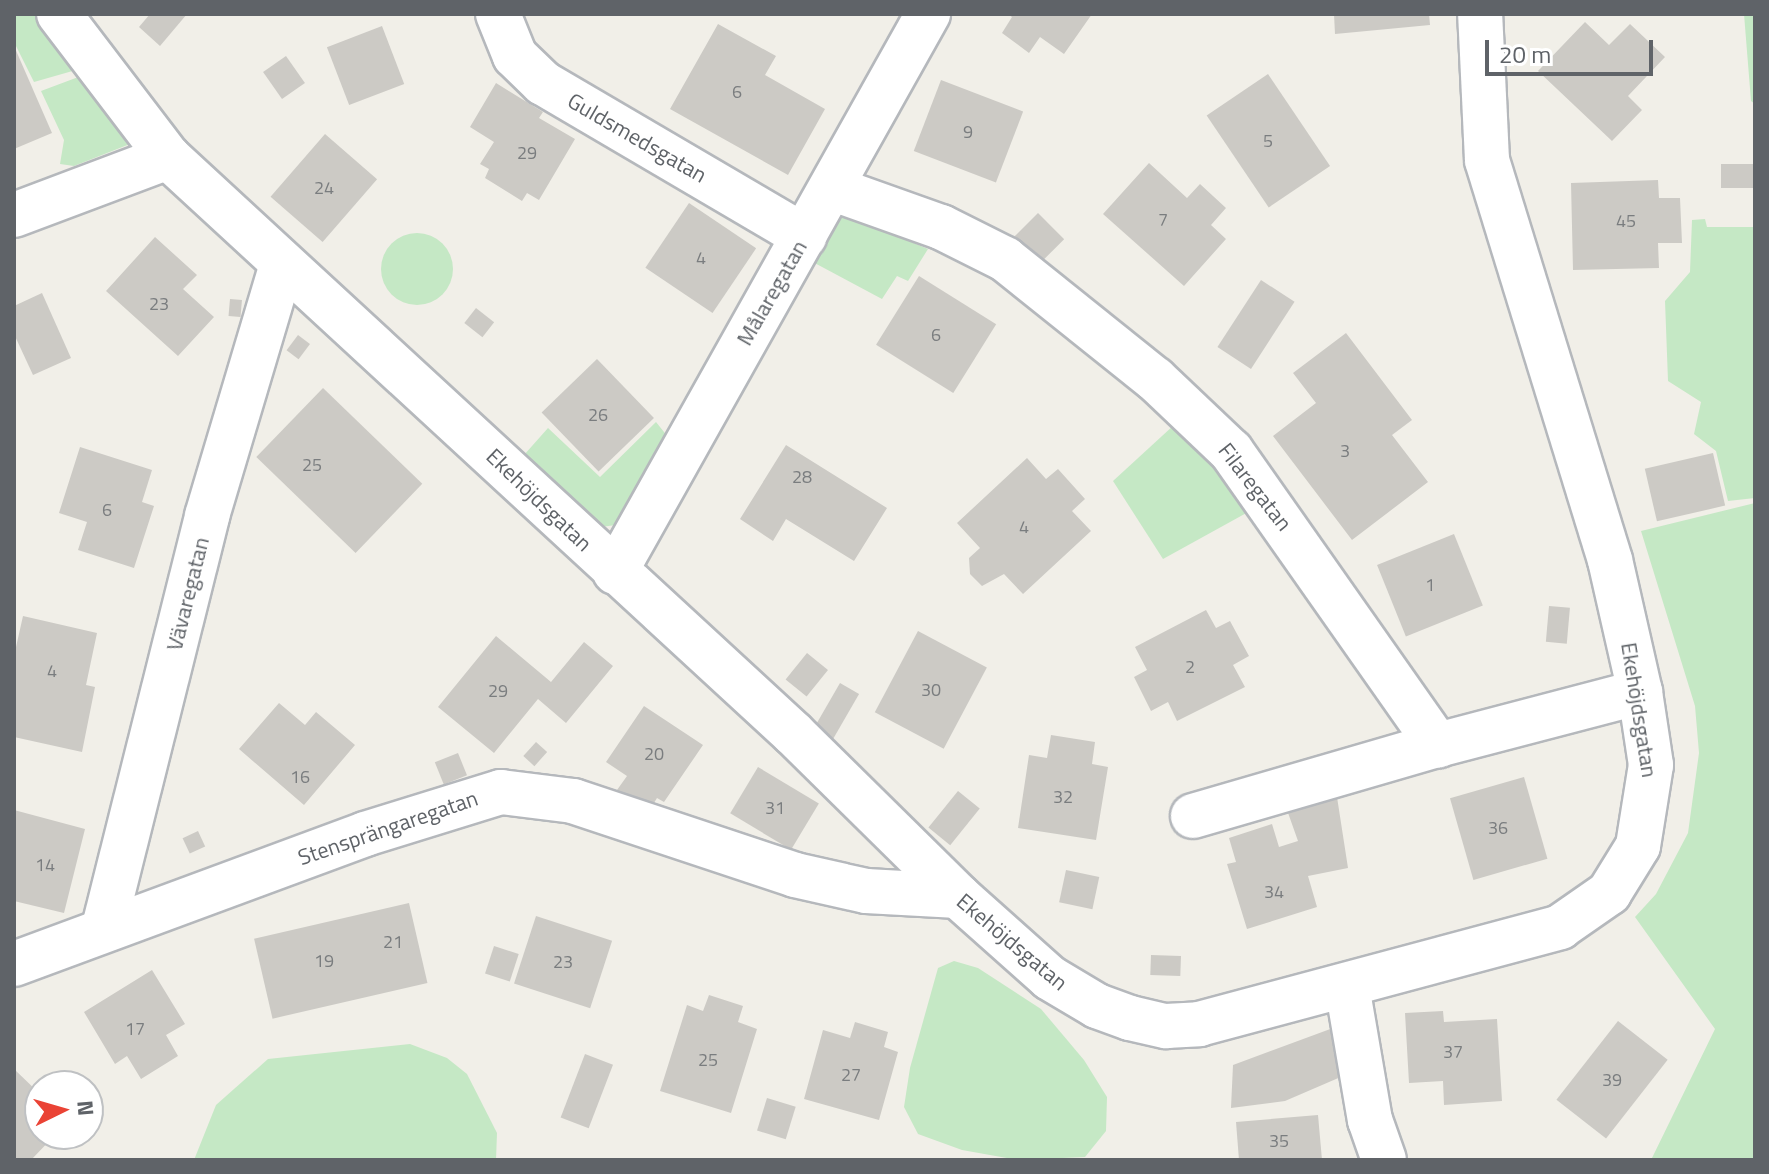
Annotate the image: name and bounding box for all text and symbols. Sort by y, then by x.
scale bar [1489,24,1657,74]
text: 20 m [1499,36,1551,72]
house number: 6 [732,81,742,103]
street label: Guldsmedsgatan [563,87,711,189]
house number: 9 [963,121,973,143]
house number: 5 [1263,130,1273,152]
house number: 29 [517,142,537,164]
house number: 24 [314,177,334,199]
house number: 7 [1158,209,1168,231]
house number: 45 [1616,210,1636,232]
street label: Målaregatan [731,236,813,350]
house number: 4 [696,247,706,269]
house number: 23 [149,293,169,315]
house number: 6 [931,324,941,346]
house number: 26 [588,404,608,426]
street label: Filaregatan [1213,438,1297,536]
house number: 3 [1340,440,1350,462]
street label: Ekehöjdsgatan [481,443,597,557]
house number: 25 [302,454,322,476]
house number: 28 [792,466,812,488]
house number: 6 [102,499,112,521]
house number: 4 [1019,516,1029,538]
street label: Vävaregatan [161,535,215,653]
house number: 1 [1425,574,1435,596]
street label: Ekehöjdsgatan [1615,641,1663,779]
house number: 2 [1185,656,1195,678]
house number: 4 [47,660,57,682]
house number: 30 [921,679,941,701]
house number: 29 [488,680,508,702]
house number: 20 [644,743,664,765]
house number: 16 [290,766,310,788]
street label: Stensprängaregatan [295,785,481,871]
house number: 32 [1053,786,1073,808]
house number: 31 [765,797,785,819]
house number: 36 [1488,817,1508,839]
house number: 14 [35,854,55,876]
house number: 34 [1264,881,1284,903]
street label: Ekehöjdsgatan [951,888,1073,996]
house number: 21 [383,931,403,953]
house number: 19 [314,950,334,972]
house number: 23 [553,951,573,973]
house number: 17 [125,1018,145,1040]
house number: 37 [1443,1041,1463,1063]
house number: 25 [698,1049,718,1071]
house number: 27 [841,1064,861,1086]
house number: 39 [1602,1069,1622,1091]
north arrow [24,1070,104,1150]
text: N [68,1099,104,1117]
house number: 35 [1269,1130,1289,1152]

